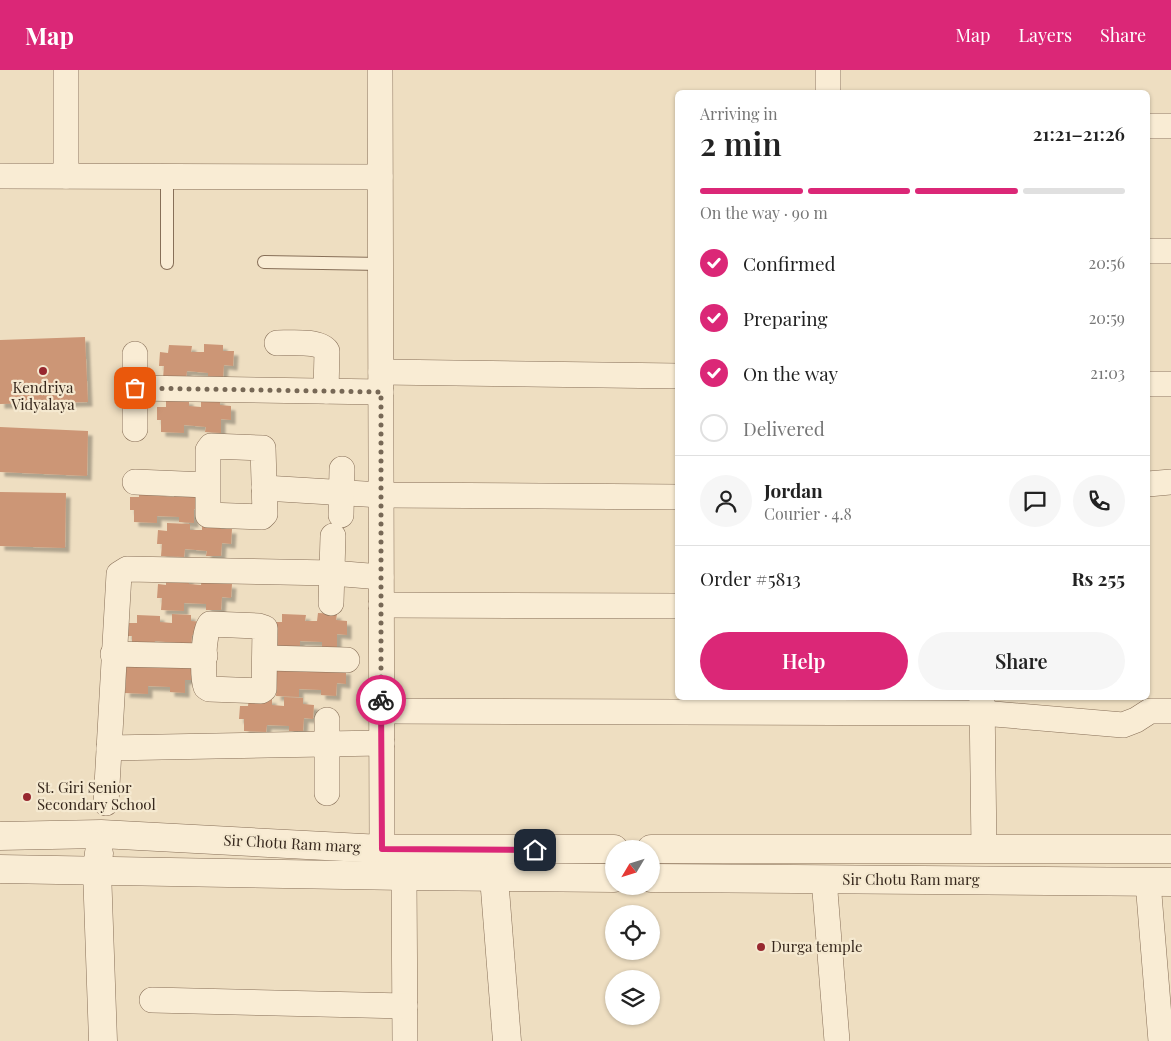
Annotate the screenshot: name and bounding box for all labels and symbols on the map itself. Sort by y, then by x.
marker: Kendriya Vidyalaya [37,365,49,377]
pin [114,367,156,409]
place label: Kendriya Vidyalaya [10,377,75,414]
courier [356,675,406,725]
place label: St. Giri Senior Secondary School [37,777,156,814]
marker: St. Giri Senior Secondary School [21,791,33,803]
street label: Sir Chotu Ram marg [223,829,361,857]
pin [514,829,556,871]
north arrow [605,840,660,895]
street label: Sir Chotu Ram marg [842,869,980,889]
place label: Durga temple [771,936,863,956]
marker: Durga temple [755,941,767,953]

